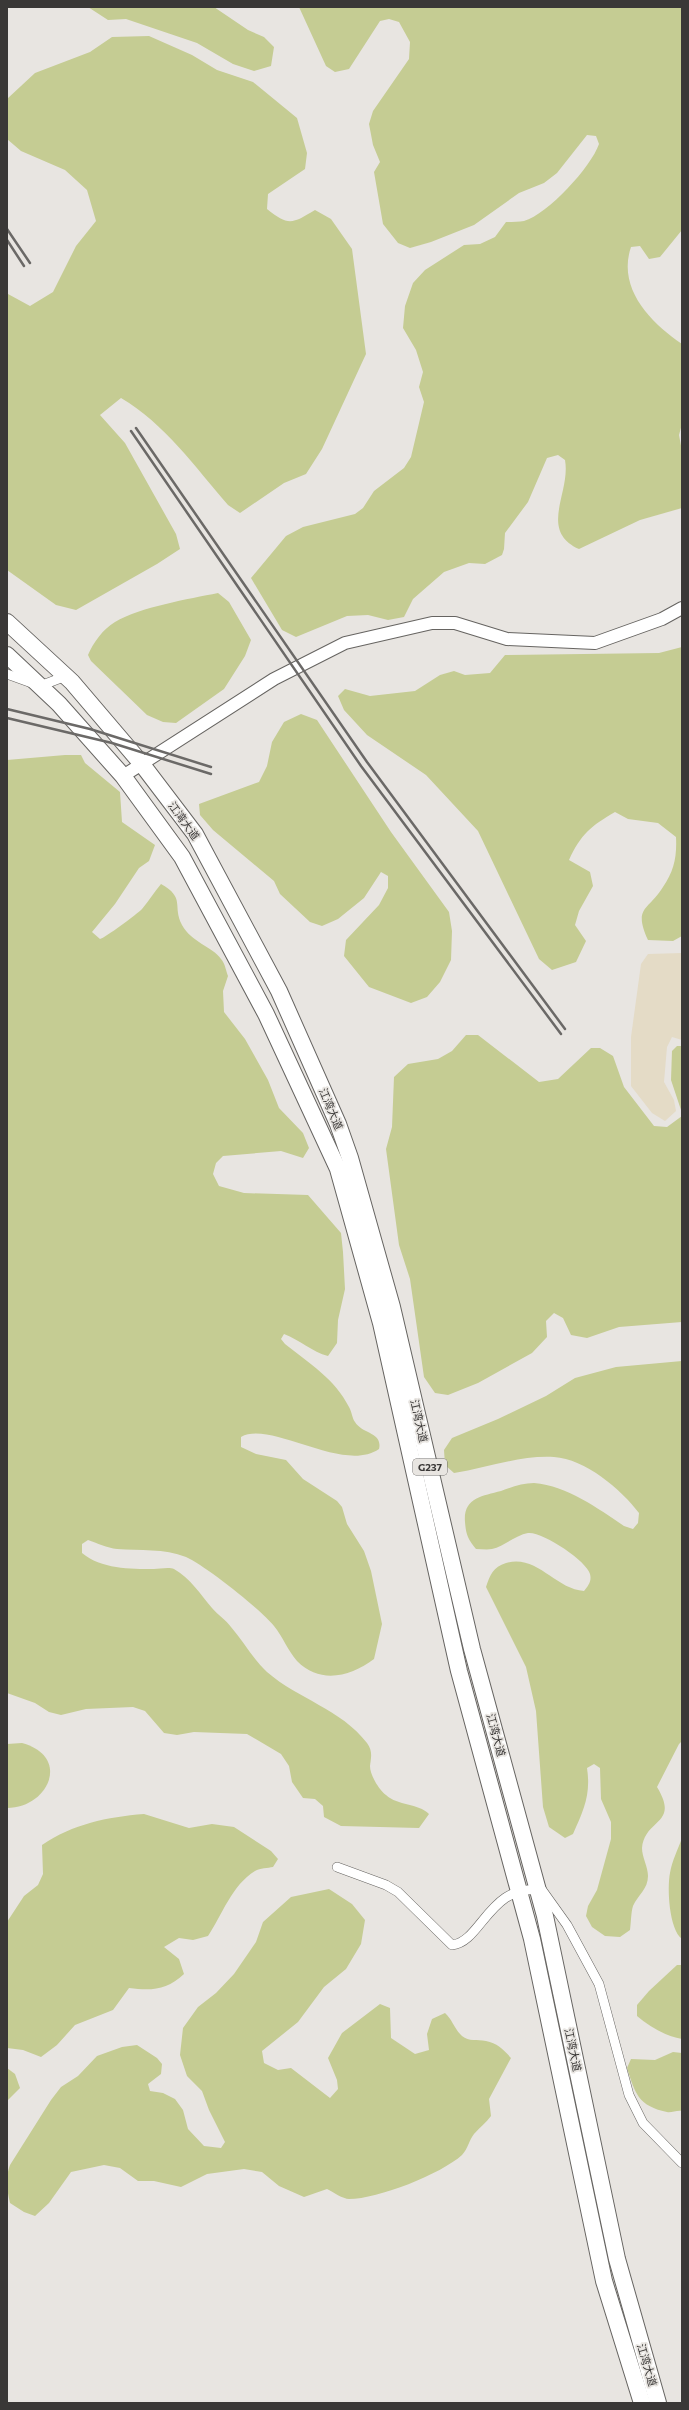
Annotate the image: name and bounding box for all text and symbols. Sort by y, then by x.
street label: 江湾大道 [166,799,203,842]
street label: 江湾大道 [317,1086,346,1132]
street label: 江湾大道 [408,1398,431,1444]
road number: G237 [413,1459,447,1475]
street label: 江湾大道 [485,1712,508,1758]
street label: 江湾大道 [563,2027,584,2073]
street label: 江湾大道 [635,2342,660,2388]

